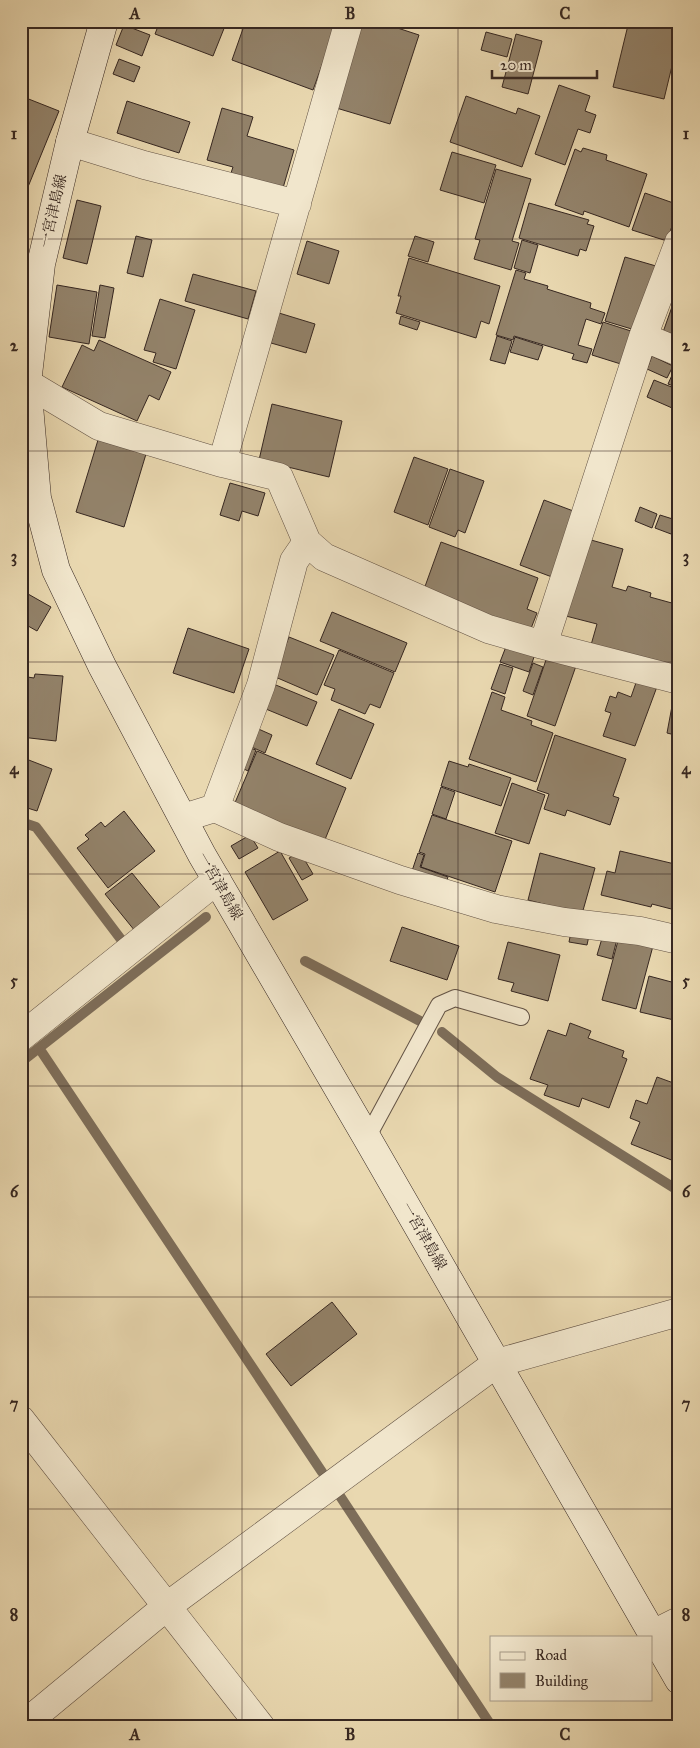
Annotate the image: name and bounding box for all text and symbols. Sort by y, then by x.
text: A [129,4,141,23]
text: B [345,4,355,23]
text: C [560,4,571,23]
scale bar [492,48,598,80]
text: 20 m [500,56,532,74]
text: 1 [11,124,18,143]
text: 1 [683,124,690,143]
street label: 一宮津島線 [36,172,70,250]
text: 2 [10,336,19,355]
text: 2 [682,336,691,355]
text: 3 [11,547,17,567]
text: 3 [683,547,689,567]
text: 4 [10,759,20,779]
text: 4 [682,759,692,779]
street label: 一宮津島線 [193,849,247,923]
text: 5 [10,971,18,990]
text: 5 [682,971,690,990]
text: 6 [10,1182,19,1201]
text: 6 [682,1182,691,1201]
street label: 一宮津島線 [397,1199,451,1273]
text: 7 [10,1394,19,1413]
text: 7 [682,1394,691,1413]
text: 8 [10,1605,18,1624]
text: 8 [682,1605,690,1624]
legend [490,1636,652,1700]
text: Road [535,1646,567,1664]
text: Building [535,1672,589,1690]
text: A [129,1725,141,1744]
text: B [345,1725,355,1744]
text: C [560,1725,571,1744]

